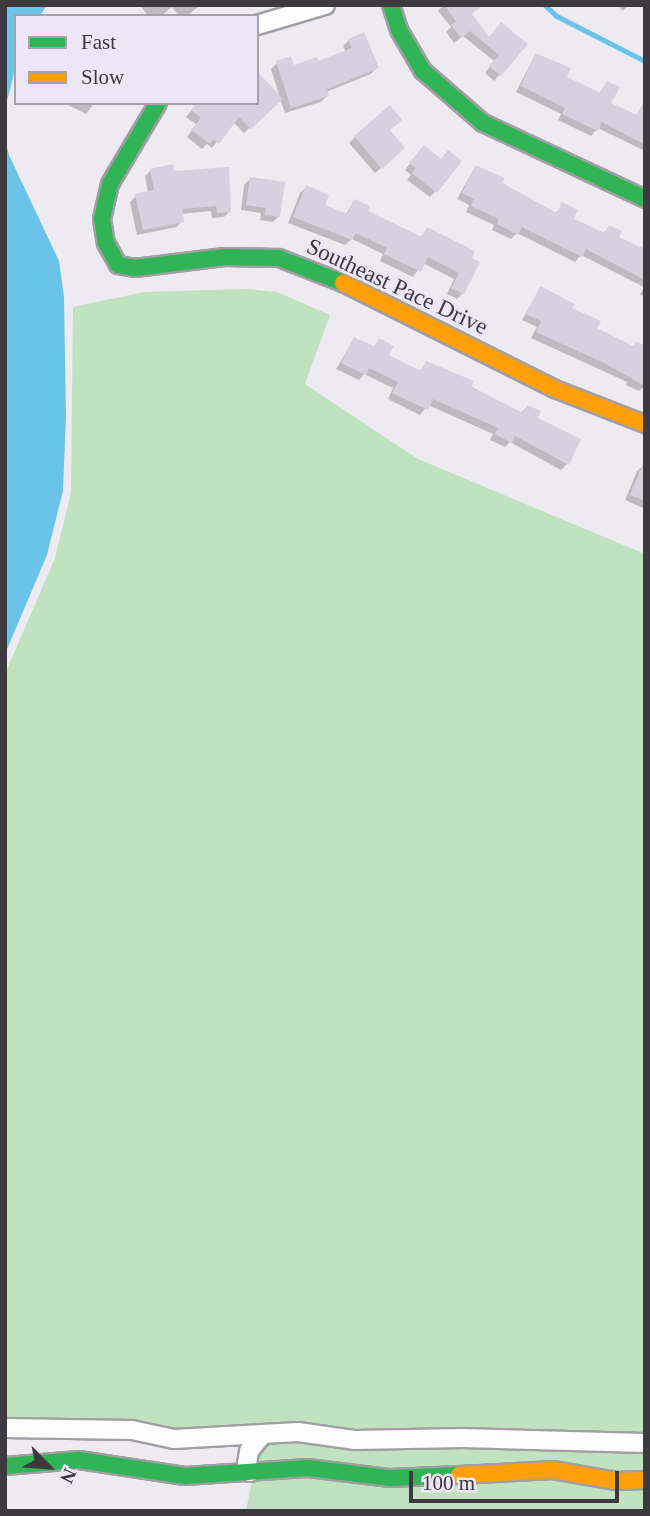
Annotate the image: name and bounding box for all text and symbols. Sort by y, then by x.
legend [14,14,259,105]
text: Fast [81,30,116,54]
text: Slow [81,65,124,89]
street label: Southeast Pace Drive [302,233,492,341]
north arrow [14,1432,84,1502]
scale bar [412,1456,622,1500]
text: N [56,1465,81,1487]
text: 100 m [422,1471,475,1495]

